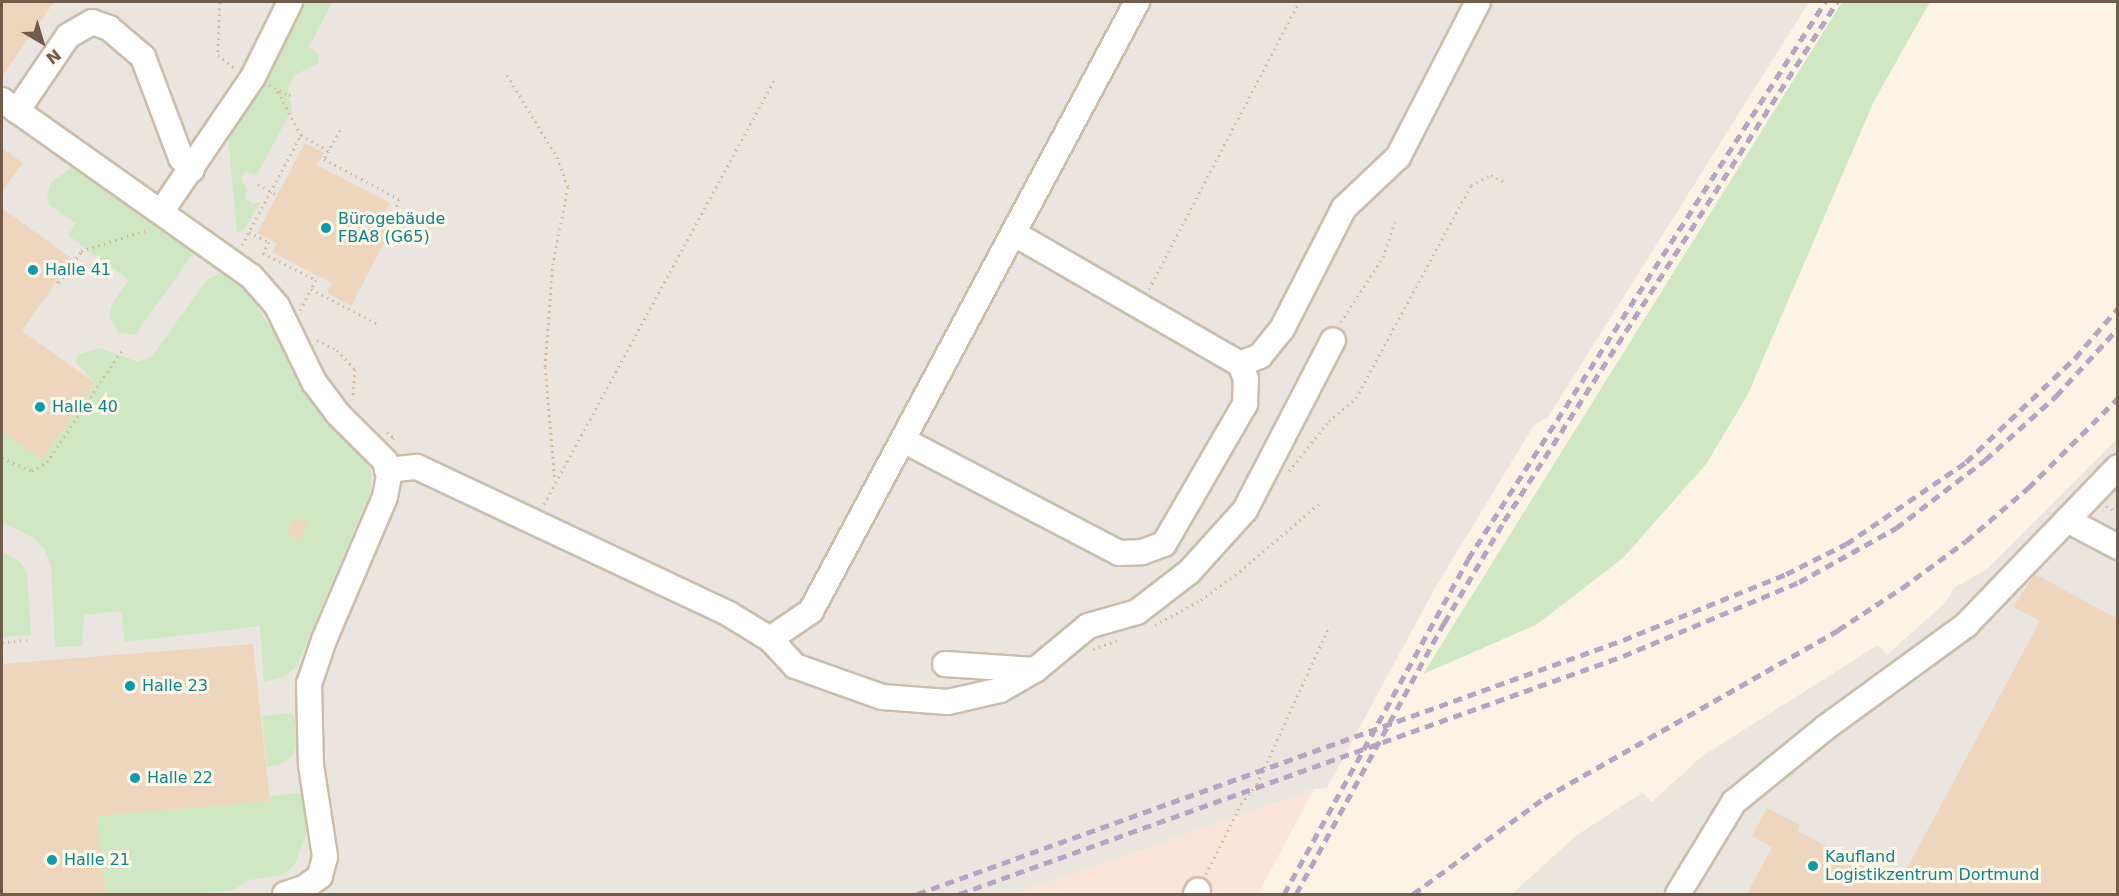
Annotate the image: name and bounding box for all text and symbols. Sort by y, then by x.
north arrow [12,12,72,72]
text: N [42,45,65,68]
place label: Bürogebäude FBA8 (G65) [338,209,445,247]
marker: Bürogebäude FBA8 (G65) [319,221,333,235]
place label: Halle 41 [45,260,111,280]
marker: Halle 41 [26,263,40,277]
place label: Halle 40 [52,397,118,417]
marker: Halle 40 [33,400,47,414]
place label: Halle 23 [142,676,208,696]
marker: Halle 23 [123,679,137,693]
place label: Halle 22 [147,768,213,788]
marker: Halle 22 [128,771,142,785]
place label: Kaufland Logistikzentrum Dortmund [1825,847,2039,885]
place label: Halle 21 [64,850,130,870]
marker: Halle 21 [45,853,59,867]
marker: Kaufland Logistikzentrum Dortmund [1806,859,1820,873]

